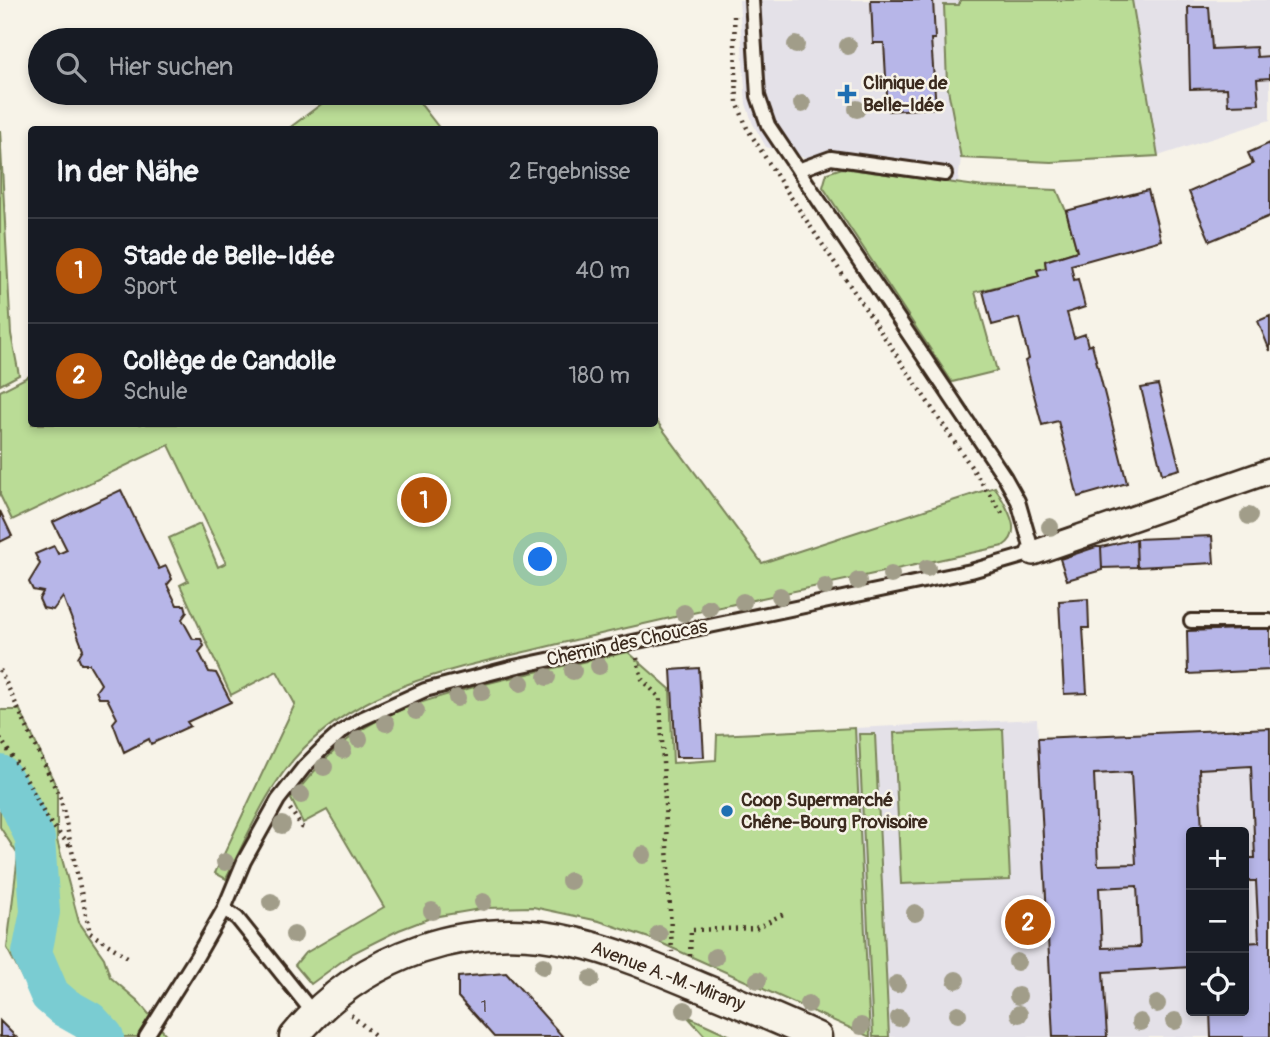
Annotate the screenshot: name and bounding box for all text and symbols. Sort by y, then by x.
search box [28,28,658,105]
icon: search [52,48,90,86]
text: Hier suchen [108,51,233,83]
place label: Clinique de Belle-Idée [863,71,948,117]
marker: Clinique de Belle-Idée [837,84,857,104]
text: In der Nähe [56,153,198,190]
text: 2 Ergebnisse [509,157,630,186]
text: Stade de Belle-Idée [123,240,334,272]
text: 1 [75,256,84,285]
text: 40 m [576,256,630,285]
text: Sport [123,272,177,301]
text: Collège de Candolle [123,345,336,377]
text: 2 [73,361,85,390]
text: 180 m [568,361,630,390]
text: Schule [123,377,187,406]
pin: 1 [401,474,447,526]
your location [523,542,557,576]
street label: Chemin des Choucas [544,614,710,672]
place label: Coop Supermarché Chêne-Bourg Provisoire [741,788,928,834]
marker: Coop Supermarché Chêne-Bourg Provisoire [719,803,735,819]
map controls [1186,827,1249,1016]
button: + [1186,827,1249,890]
button: − [1186,890,1249,953]
pin: 2 [1005,896,1051,948]
street label: Avenue A.-M.-Mirany [588,936,748,1016]
button: locate [1186,953,1249,1016]
house number: 1 [481,997,487,1017]

